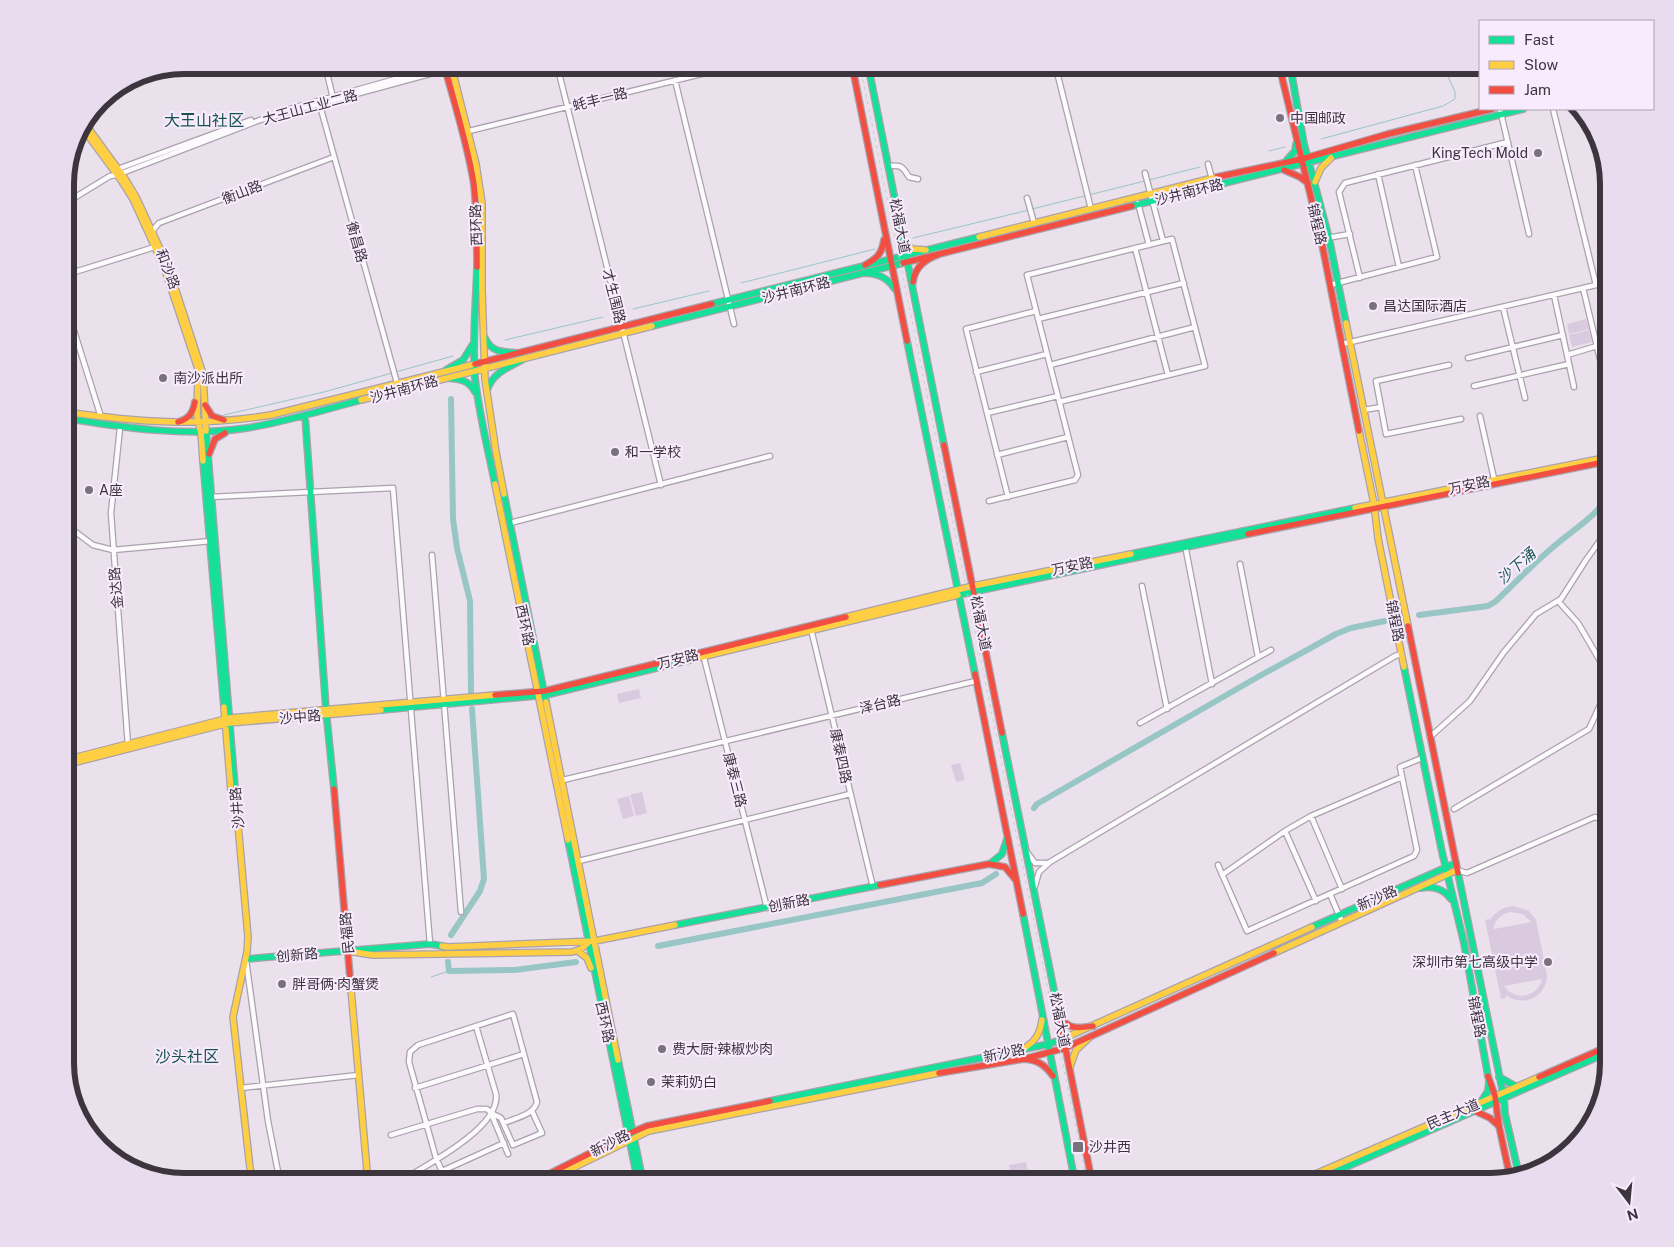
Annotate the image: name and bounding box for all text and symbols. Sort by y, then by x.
legend [1479,20,1654,110]
text: Fast [1524,31,1554,48]
text: Slow [1524,56,1559,73]
text: Jam [1524,81,1551,98]
street label: 蚝丰一路 [571,84,629,114]
street label: 大王山工业二路 [261,87,359,127]
place label: 中国邮政 [1290,110,1346,126]
district label: 大王山社区 [164,111,244,130]
marker: 中国邮政 [1274,112,1286,124]
place label: KingTech Mold [1431,145,1528,161]
marker: KingTech Mold [1532,147,1544,159]
street label: 沙井南环路 [1153,176,1225,208]
street label: 衡山路 [220,177,264,207]
street label: 松福大道 [887,197,913,255]
street label: 锦程路 [1304,202,1330,246]
street label: 西环路 [467,204,485,246]
street label: 衡昌路 [344,220,370,264]
street label: 和沙路 [153,247,183,291]
street label: 才生围路 [599,267,629,325]
street label: 沙井南环路 [760,274,832,306]
place label: 昌达国际酒店 [1383,298,1467,314]
marker: 昌达国际酒店 [1367,300,1379,312]
place label: 南沙派出所 [173,370,243,386]
marker: 南沙派出所 [157,372,169,384]
street label: 沙井南环路 [368,372,440,406]
place label: 和一学校 [625,444,681,460]
marker: 和一学校 [609,446,621,458]
street label: 万安路 [1447,473,1491,497]
place label: A座 [99,482,123,498]
marker: A座 [83,484,95,496]
water label: 沙下涌 [1493,544,1540,587]
street label: 万安路 [1050,554,1094,578]
street label: 金达路 [106,566,126,610]
street label: 松福大道 [968,594,994,652]
street label: 锦程路 [1383,599,1407,643]
street label: 西环路 [513,603,537,647]
street label: 万安路 [656,646,700,672]
street label: 泽台路 [858,691,902,717]
street label: 沙中路 [278,707,322,727]
street label: 康泰四路 [827,727,855,785]
street label: 康泰三路 [720,751,750,809]
street label: 沙井路 [227,786,247,830]
street label: 新沙路 [1355,882,1399,914]
street label: 创新路 [767,891,811,915]
street label: 民福路 [337,911,357,955]
street label: 创新路 [275,945,319,965]
place label: 深圳市第七高级中学 [1412,954,1538,970]
marker: 深圳市第七高级中学 [1542,956,1554,968]
place label: 胖哥俩·肉蟹煲 [292,976,379,992]
marker: 胖哥俩·肉蟹煲 [276,978,288,990]
street label: 松福大道 [1047,991,1073,1049]
street label: 锦程路 [1465,995,1489,1039]
street label: 西环路 [593,1000,617,1044]
place label: 费大厨·辣椒炒肉 [672,1041,773,1057]
street label: 新沙路 [982,1041,1026,1065]
marker: 费大厨·辣椒炒肉 [656,1043,668,1055]
district label: 沙头社区 [155,1047,219,1066]
place label: 茉莉奶白 [661,1074,717,1090]
marker: 茉莉奶白 [645,1076,657,1088]
street label: 民主大道 [1424,1096,1482,1132]
street label: 新沙路 [588,1126,632,1160]
place label: 沙井西 [1089,1139,1131,1155]
marker: 沙井西 [1071,1140,1085,1154]
north arrow [1604,1177,1654,1227]
text: N [1625,1205,1640,1224]

